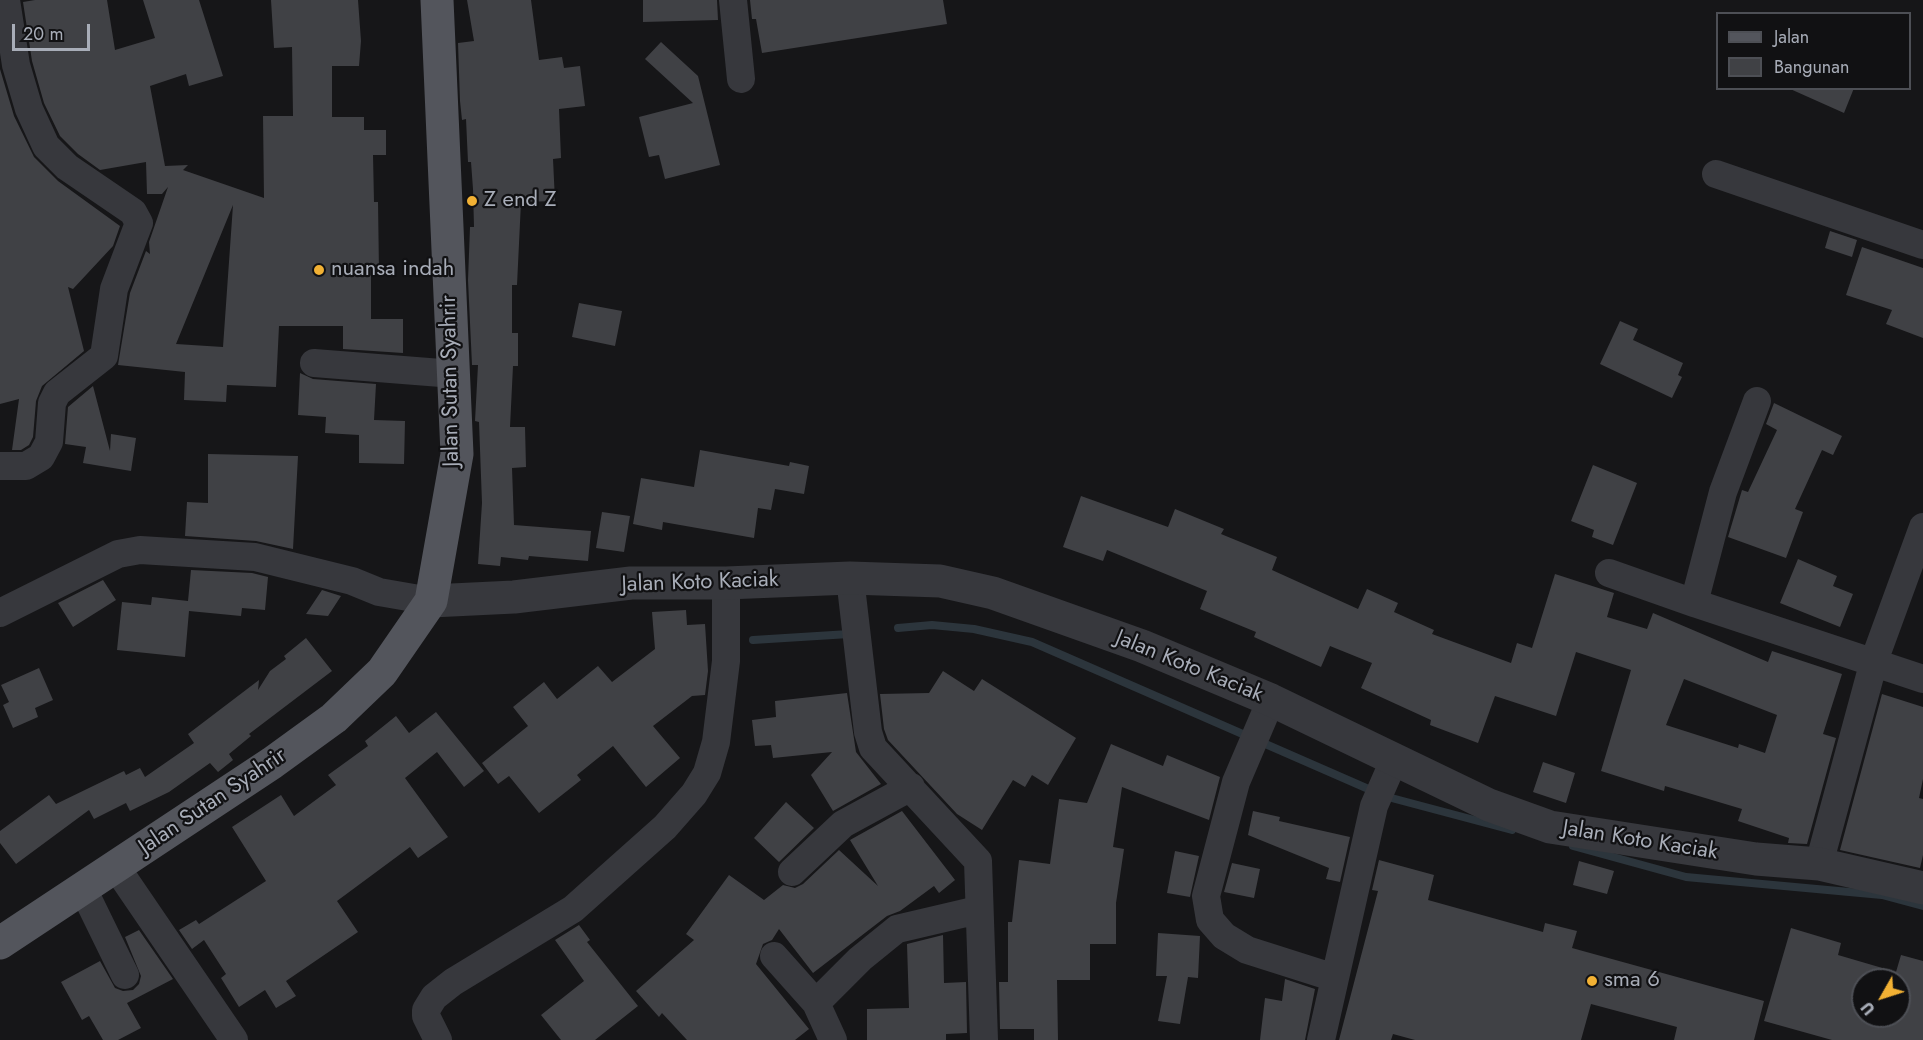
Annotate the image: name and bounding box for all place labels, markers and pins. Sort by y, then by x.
place label: Z end Z [484,188,557,214]
marker: Z end Z [465,194,479,208]
place label: nuansa indah [331,257,454,283]
marker: nuansa indah [312,263,326,277]
place label: sma 6 [1604,968,1660,994]
marker: sma 6 [1585,974,1599,988]

